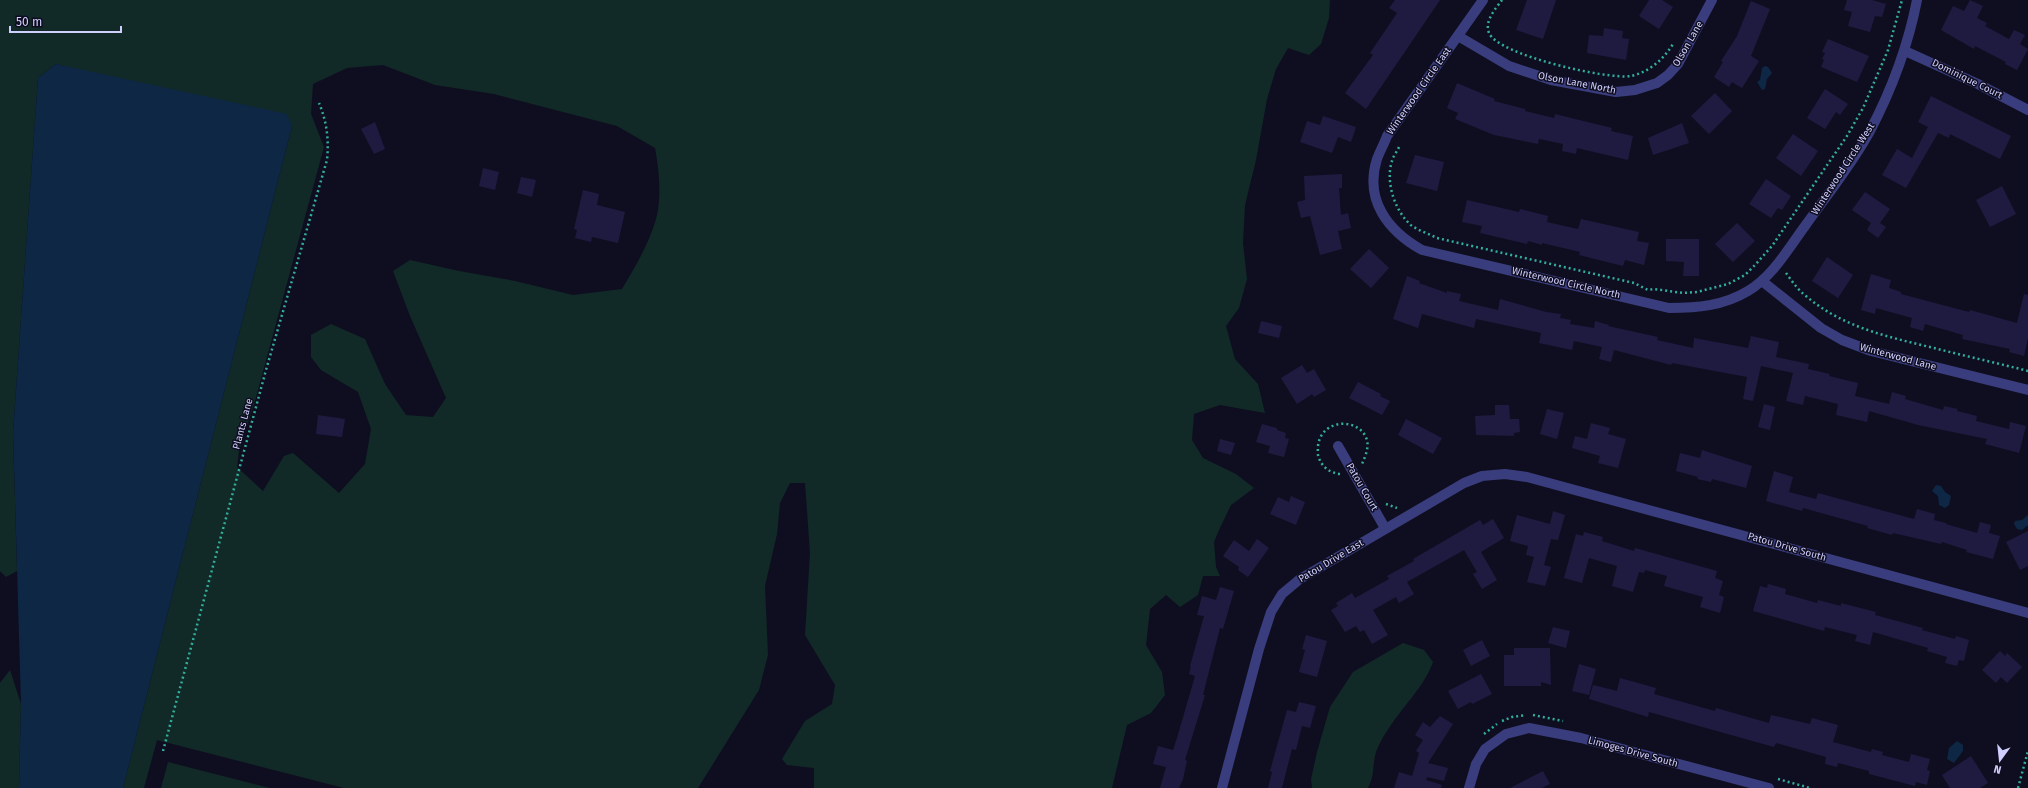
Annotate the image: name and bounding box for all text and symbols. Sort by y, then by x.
scale bar [10,8,121,34]
text: 50 m [16,15,42,29]
street label: Olson Lane [1670,19,1706,69]
street label: Winterwood Circle East [1384,45,1454,137]
street label: Dominique Court [1930,57,2004,101]
street label: Olson Lane North [1537,70,1617,96]
street label: Winterwood Circle West [1809,121,1877,217]
street label: Winterwood Circle North [1511,265,1621,301]
street label: Winterwood Lane [1858,341,1938,373]
street label: Plants Lane [230,397,256,451]
street label: Patou Court [1344,461,1381,513]
street label: Patou Drive South [1746,530,1828,564]
street label: Patou Drive East [1296,537,1366,585]
street label: Limoges Drive South [1587,734,1679,770]
north arrow [1980,740,2020,780]
text: N [1992,762,2003,776]

